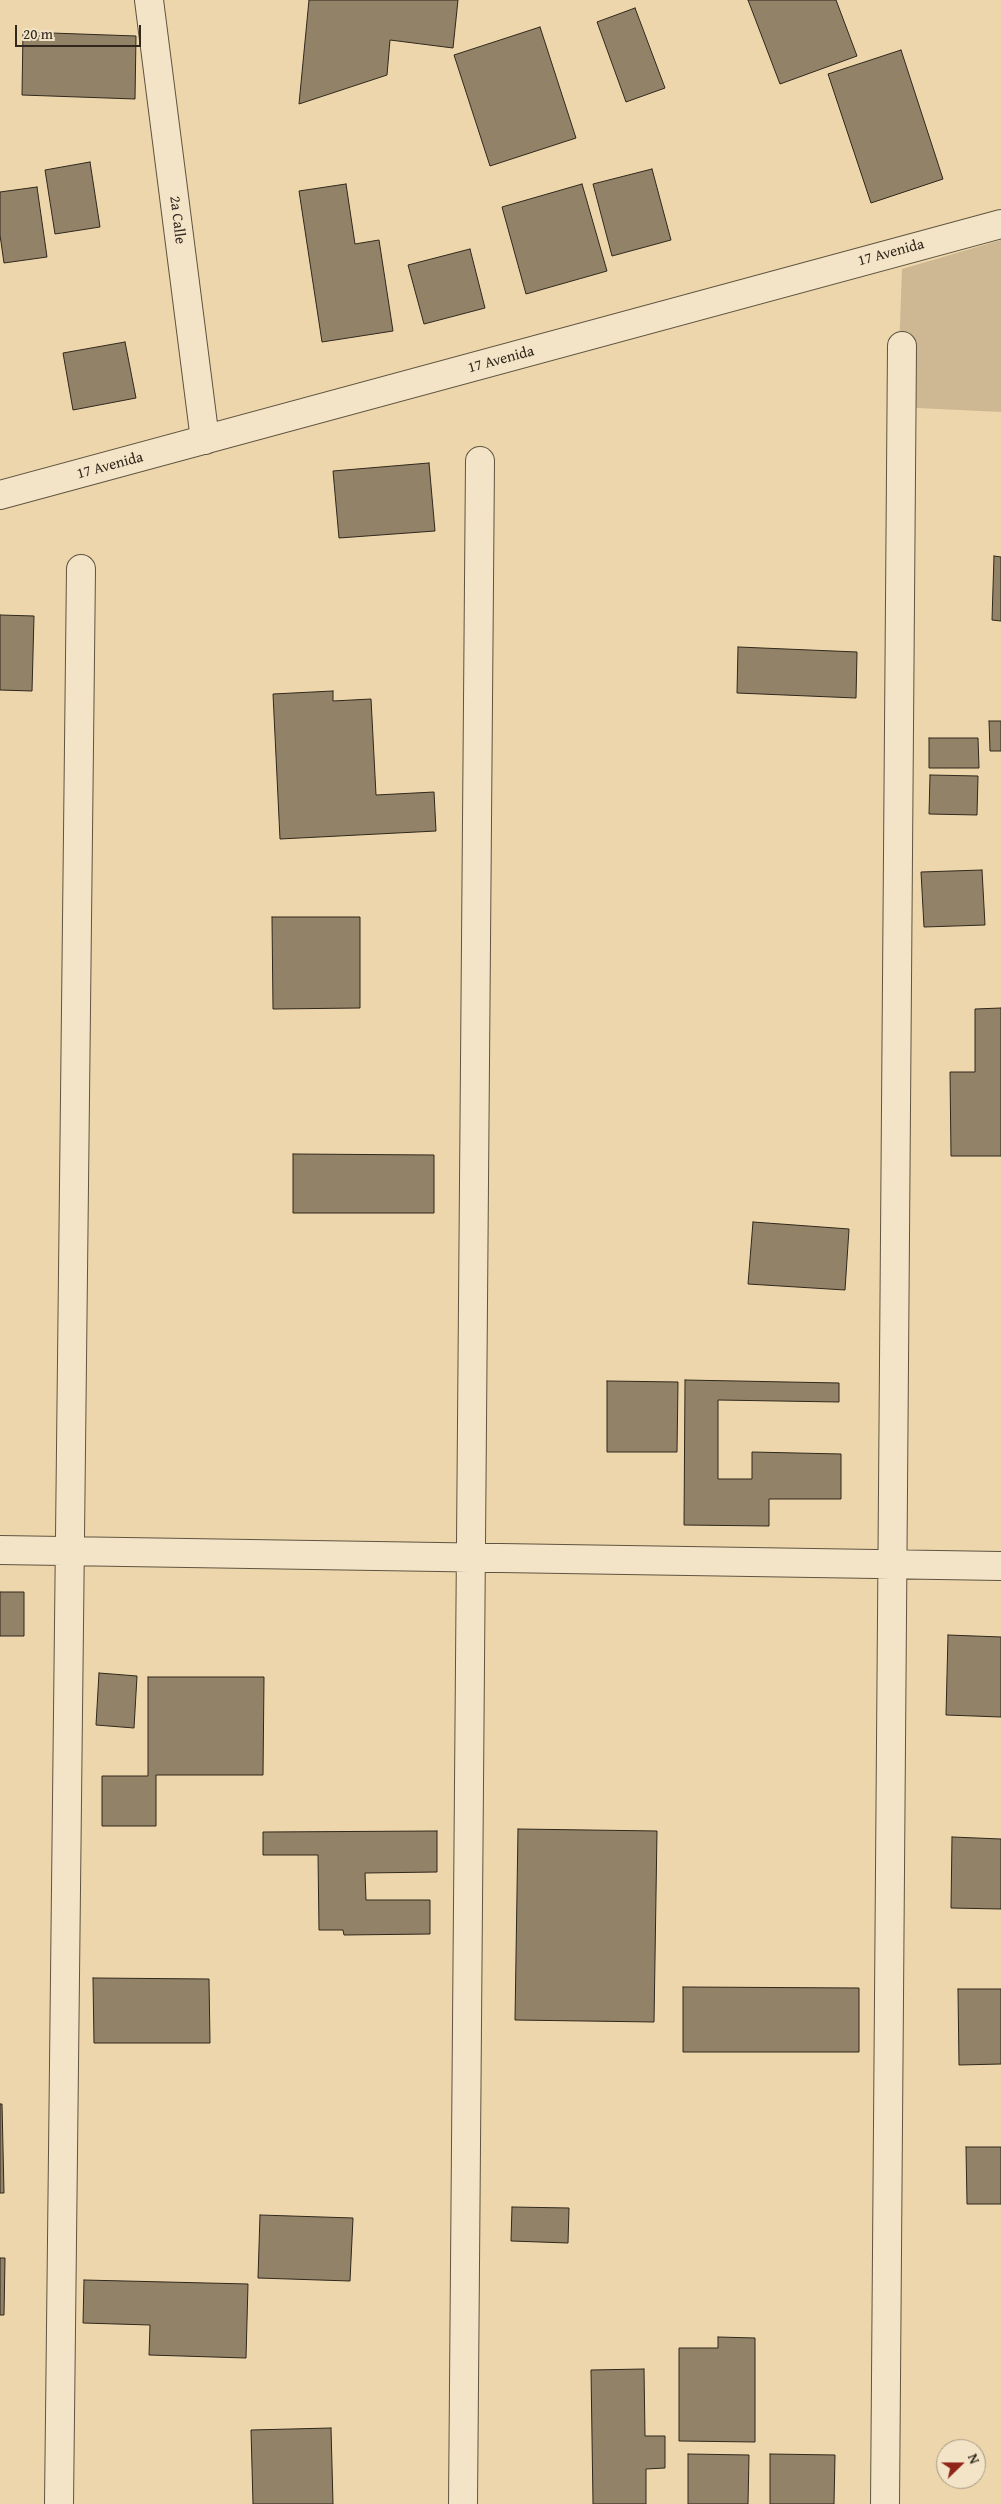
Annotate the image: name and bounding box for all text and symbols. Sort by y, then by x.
scale bar [18,15,144,47]
text: 20 m [23,23,53,44]
street label: 2a Calle [165,195,189,245]
street label: 17 Avenida [856,236,926,270]
street label: 17 Avenida [466,343,536,377]
street label: 17 Avenida [75,449,145,483]
north arrow [936,2439,986,2489]
text: N [963,2451,985,2467]

